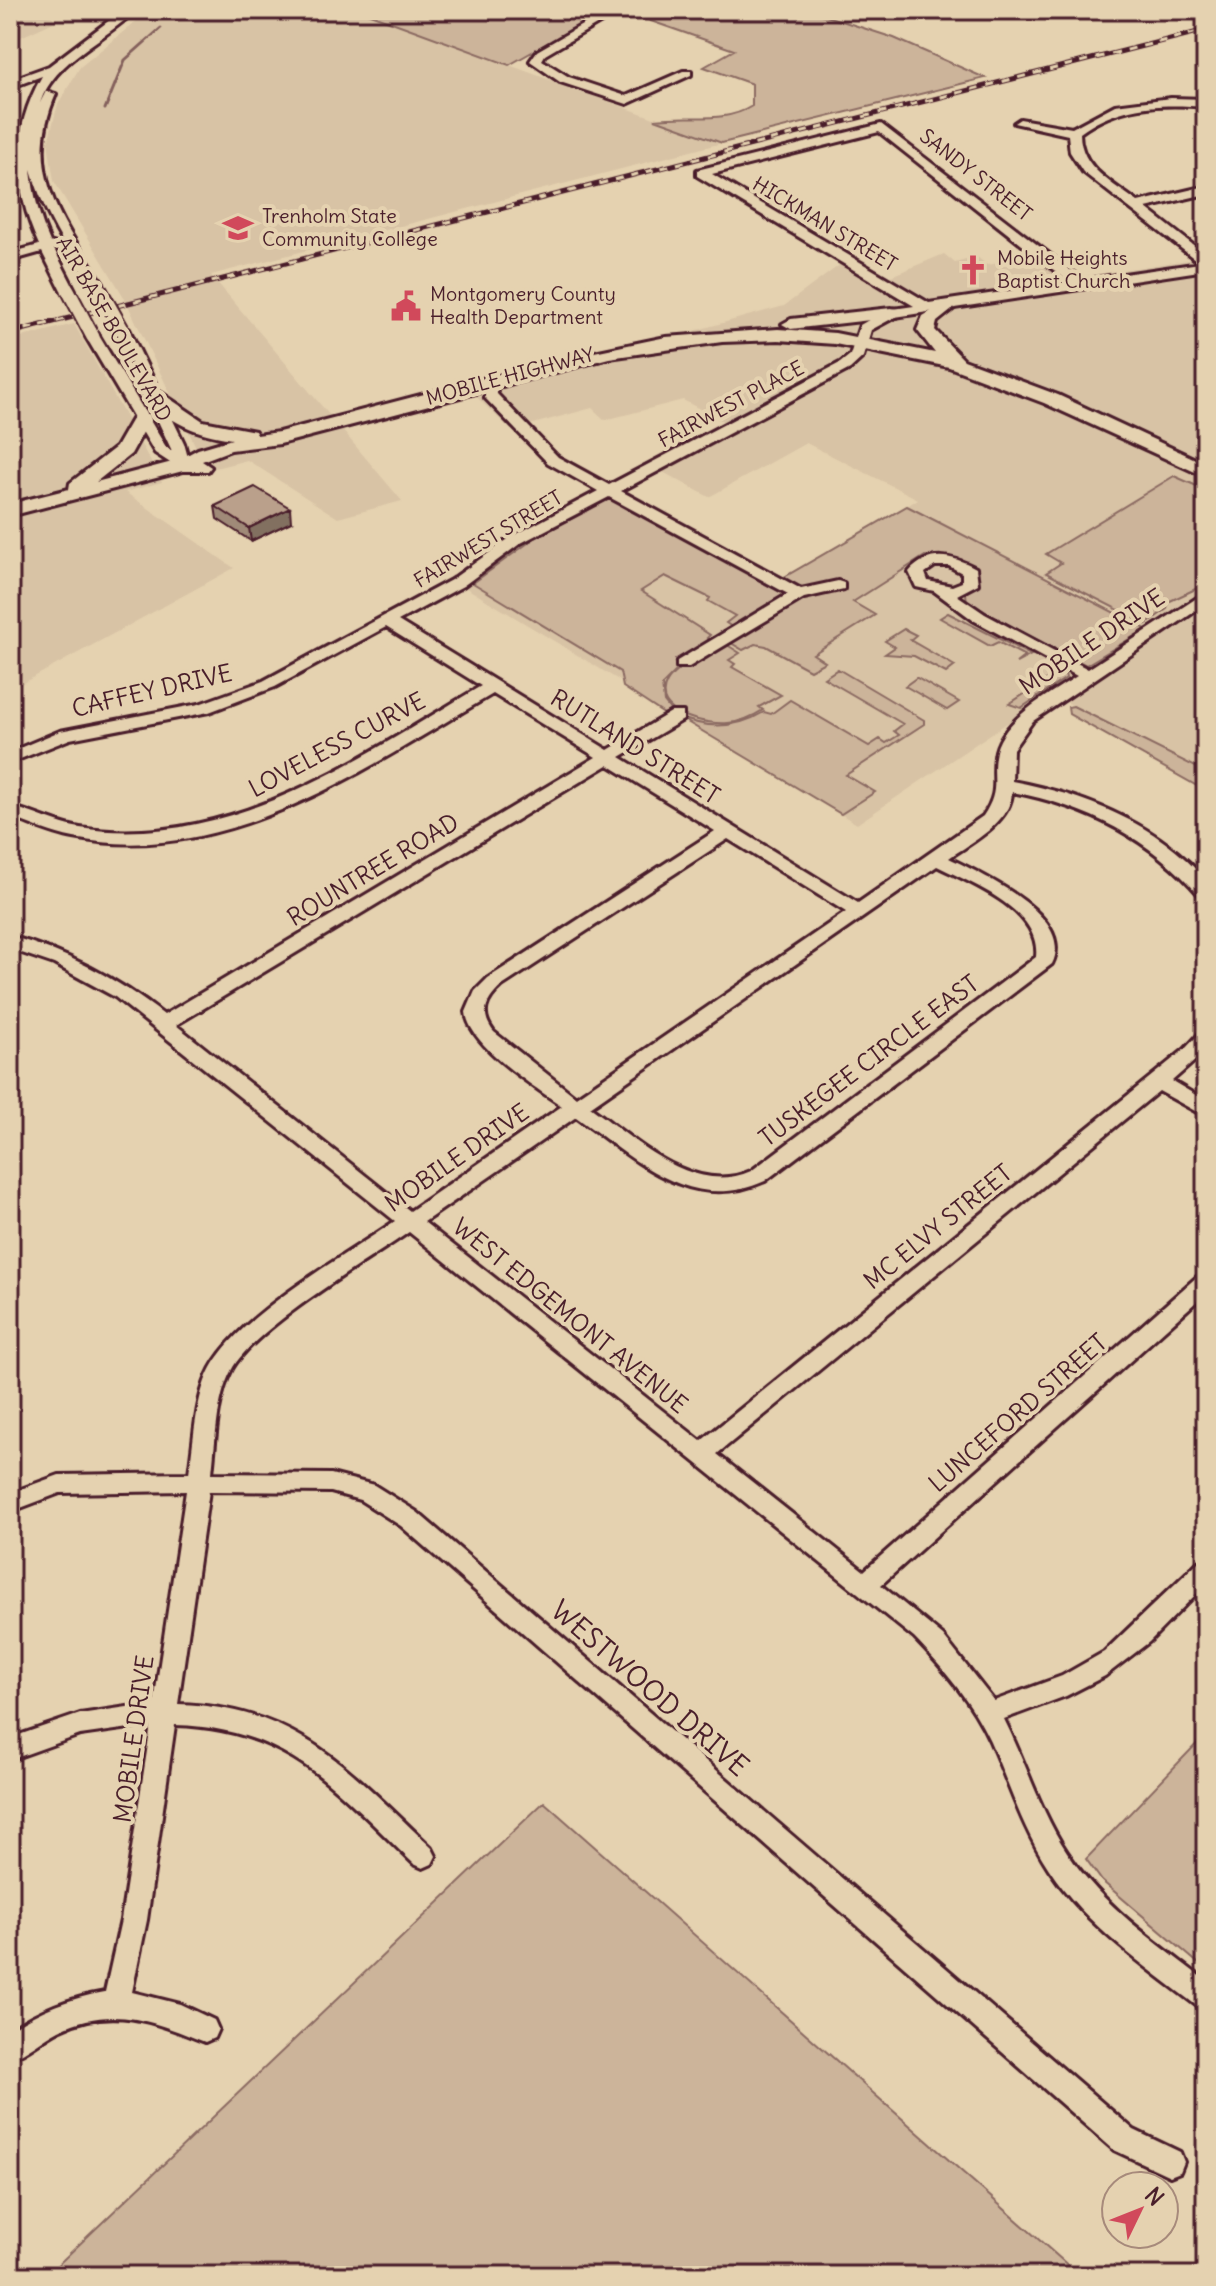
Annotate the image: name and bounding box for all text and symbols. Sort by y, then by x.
street label: SANDY STREET [915,123,1037,226]
street label: HICKMAN STREET [748,171,902,277]
place label: Trenholm State Community College [262,203,438,251]
school or university icon: Trenholm State Community College [221,211,255,245]
street label: AIR BASE BOULEVARD [51,232,178,426]
place label: Mobile Heights Baptist Church [997,245,1131,293]
church icon: Mobile Heights Baptist Church [956,253,990,287]
place label: Montgomery County Health Department [430,281,616,329]
public building icon: Montgomery County Health Department [389,289,423,323]
street label: MOBILE HIGHWAY [423,341,597,410]
street label: FAIRWEST PLACE [654,355,808,452]
street label: FAIRWEST STREET [409,484,567,593]
street label: MOBILE DRIVE [1013,582,1170,701]
street label: CAFFEY DRIVE [69,657,235,723]
street label: RUTLAND STREET [545,682,726,810]
street label: LOVELESS CURVE [243,685,430,803]
street label: ROUNTREE ROAD [281,806,464,932]
street label: TUSKEGEE CIRCLE EAST [753,968,984,1153]
street label: MOBILE DRIVE [379,1096,534,1218]
street label: MC ELVY STREET [857,1157,1018,1295]
street label: WEST EDGEMONT AVENUE [447,1211,694,1419]
street label: LUNCEFORD STREET [922,1327,1113,1498]
street label: WESTWOOD DRIVE [543,1592,757,1784]
street label: MOBILE DRIVE [106,1653,160,1825]
north arrow [1100,2170,1180,2250]
text: N [1139,2181,1170,2211]

